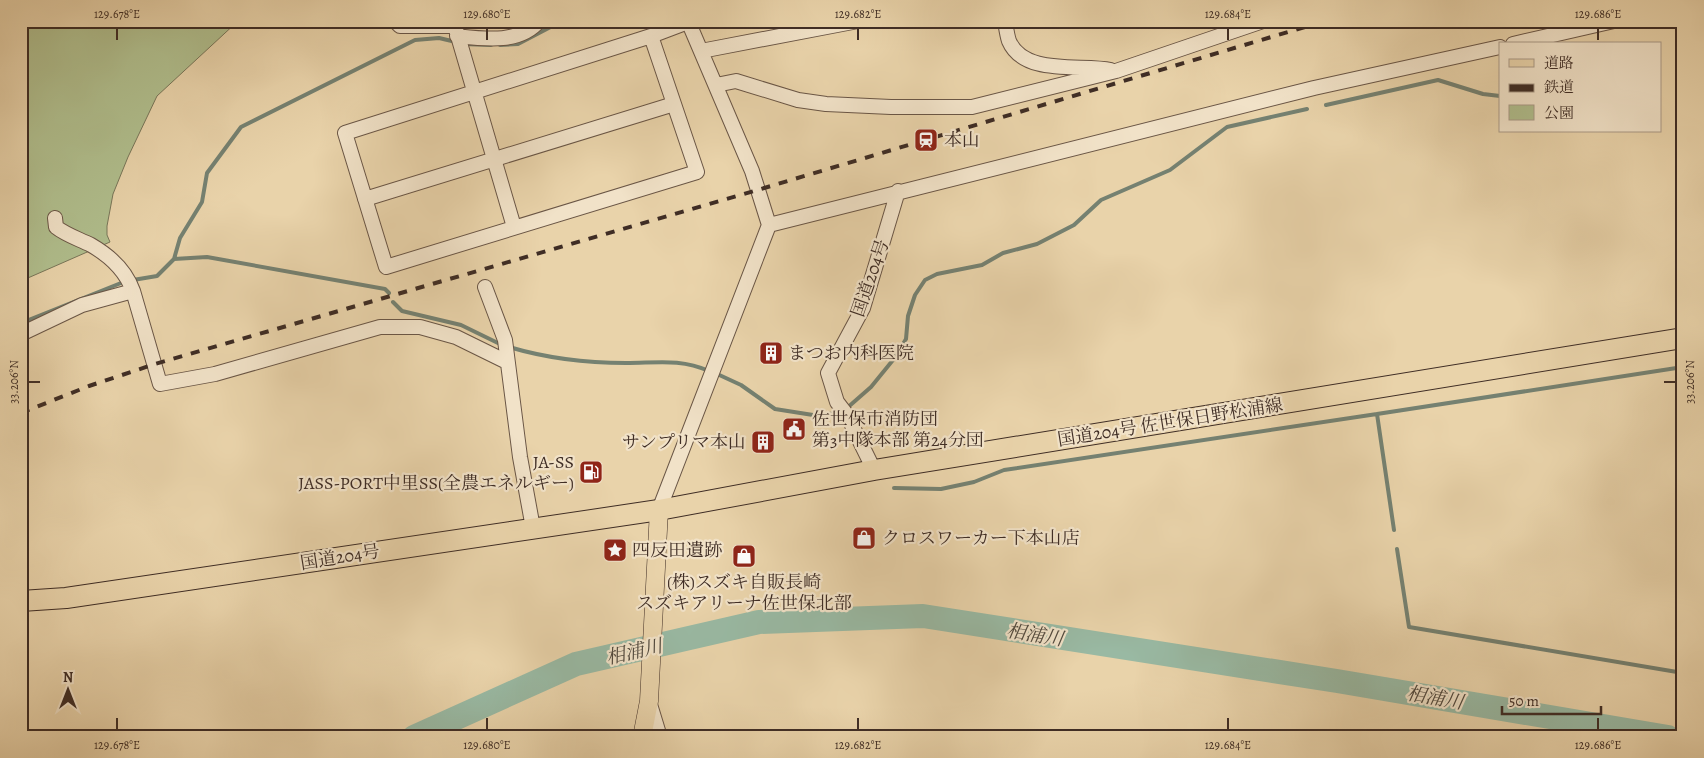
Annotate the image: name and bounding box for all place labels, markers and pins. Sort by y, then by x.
station icon: 本山 [913,127,939,153]
place label: 本山 [944,128,980,152]
building icon: まつお内科医院 [758,340,784,366]
place label: まつお内科医院 [788,341,914,365]
place label: 佐世保市消防団 第3中隊本部 第24分団 [812,407,984,452]
public building icon: 佐世保市消防団 第3中隊本部 第24分団 [781,416,807,442]
building icon: サンプリマ本山 [750,429,776,455]
place label: サンプリマ本山 [622,430,746,454]
place label: JA-SS JASS-PORT中里SS(全農エネルギー) [298,450,574,495]
fuel station icon: JA-SS JASS-PORT中里SS(全農エネルギー) [578,459,604,485]
shop icon: クロスワーカー下本山店 [851,525,877,551]
place label: クロスワーカー下本山店 [882,526,1080,550]
place icon: 四反田遺跡 [602,537,628,563]
place label: 四反田遺跡 [632,538,722,562]
shop icon: (株)スズキ自販長崎 スズキアリーナ佐世保北部 [731,543,757,569]
place label: (株)スズキ自販長崎 スズキアリーナ佐世保北部 [636,570,852,615]

